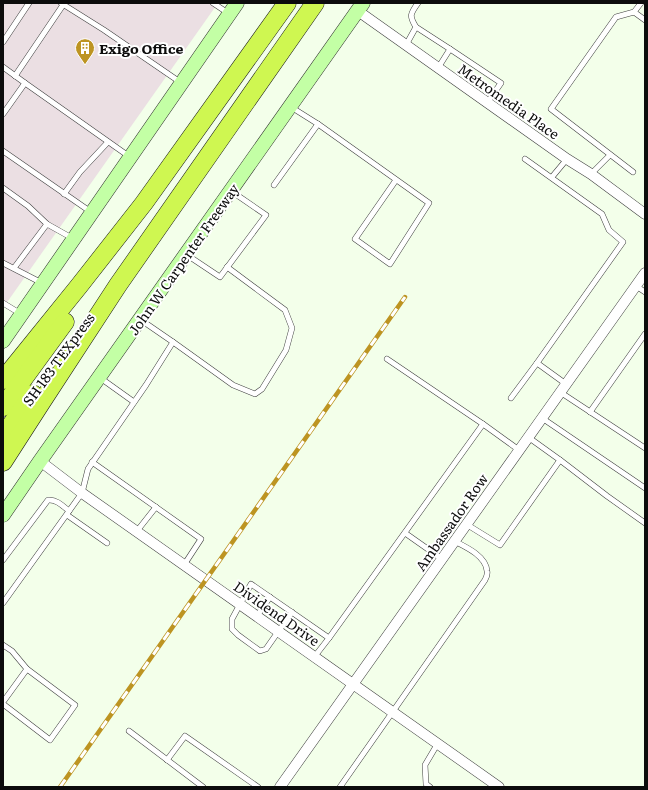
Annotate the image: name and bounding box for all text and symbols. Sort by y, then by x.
building icon: Exigo Office [74,37,96,65]
place label: Exigo Office [99,38,183,58]
street label: Metromedia Place [454,58,564,144]
street label: John W Carpenter Freeway [123,178,244,339]
street label: SH 183 TEXpress [17,308,99,410]
street label: Ambassador Row [410,469,492,575]
street label: Dividend Drive [230,576,324,650]

